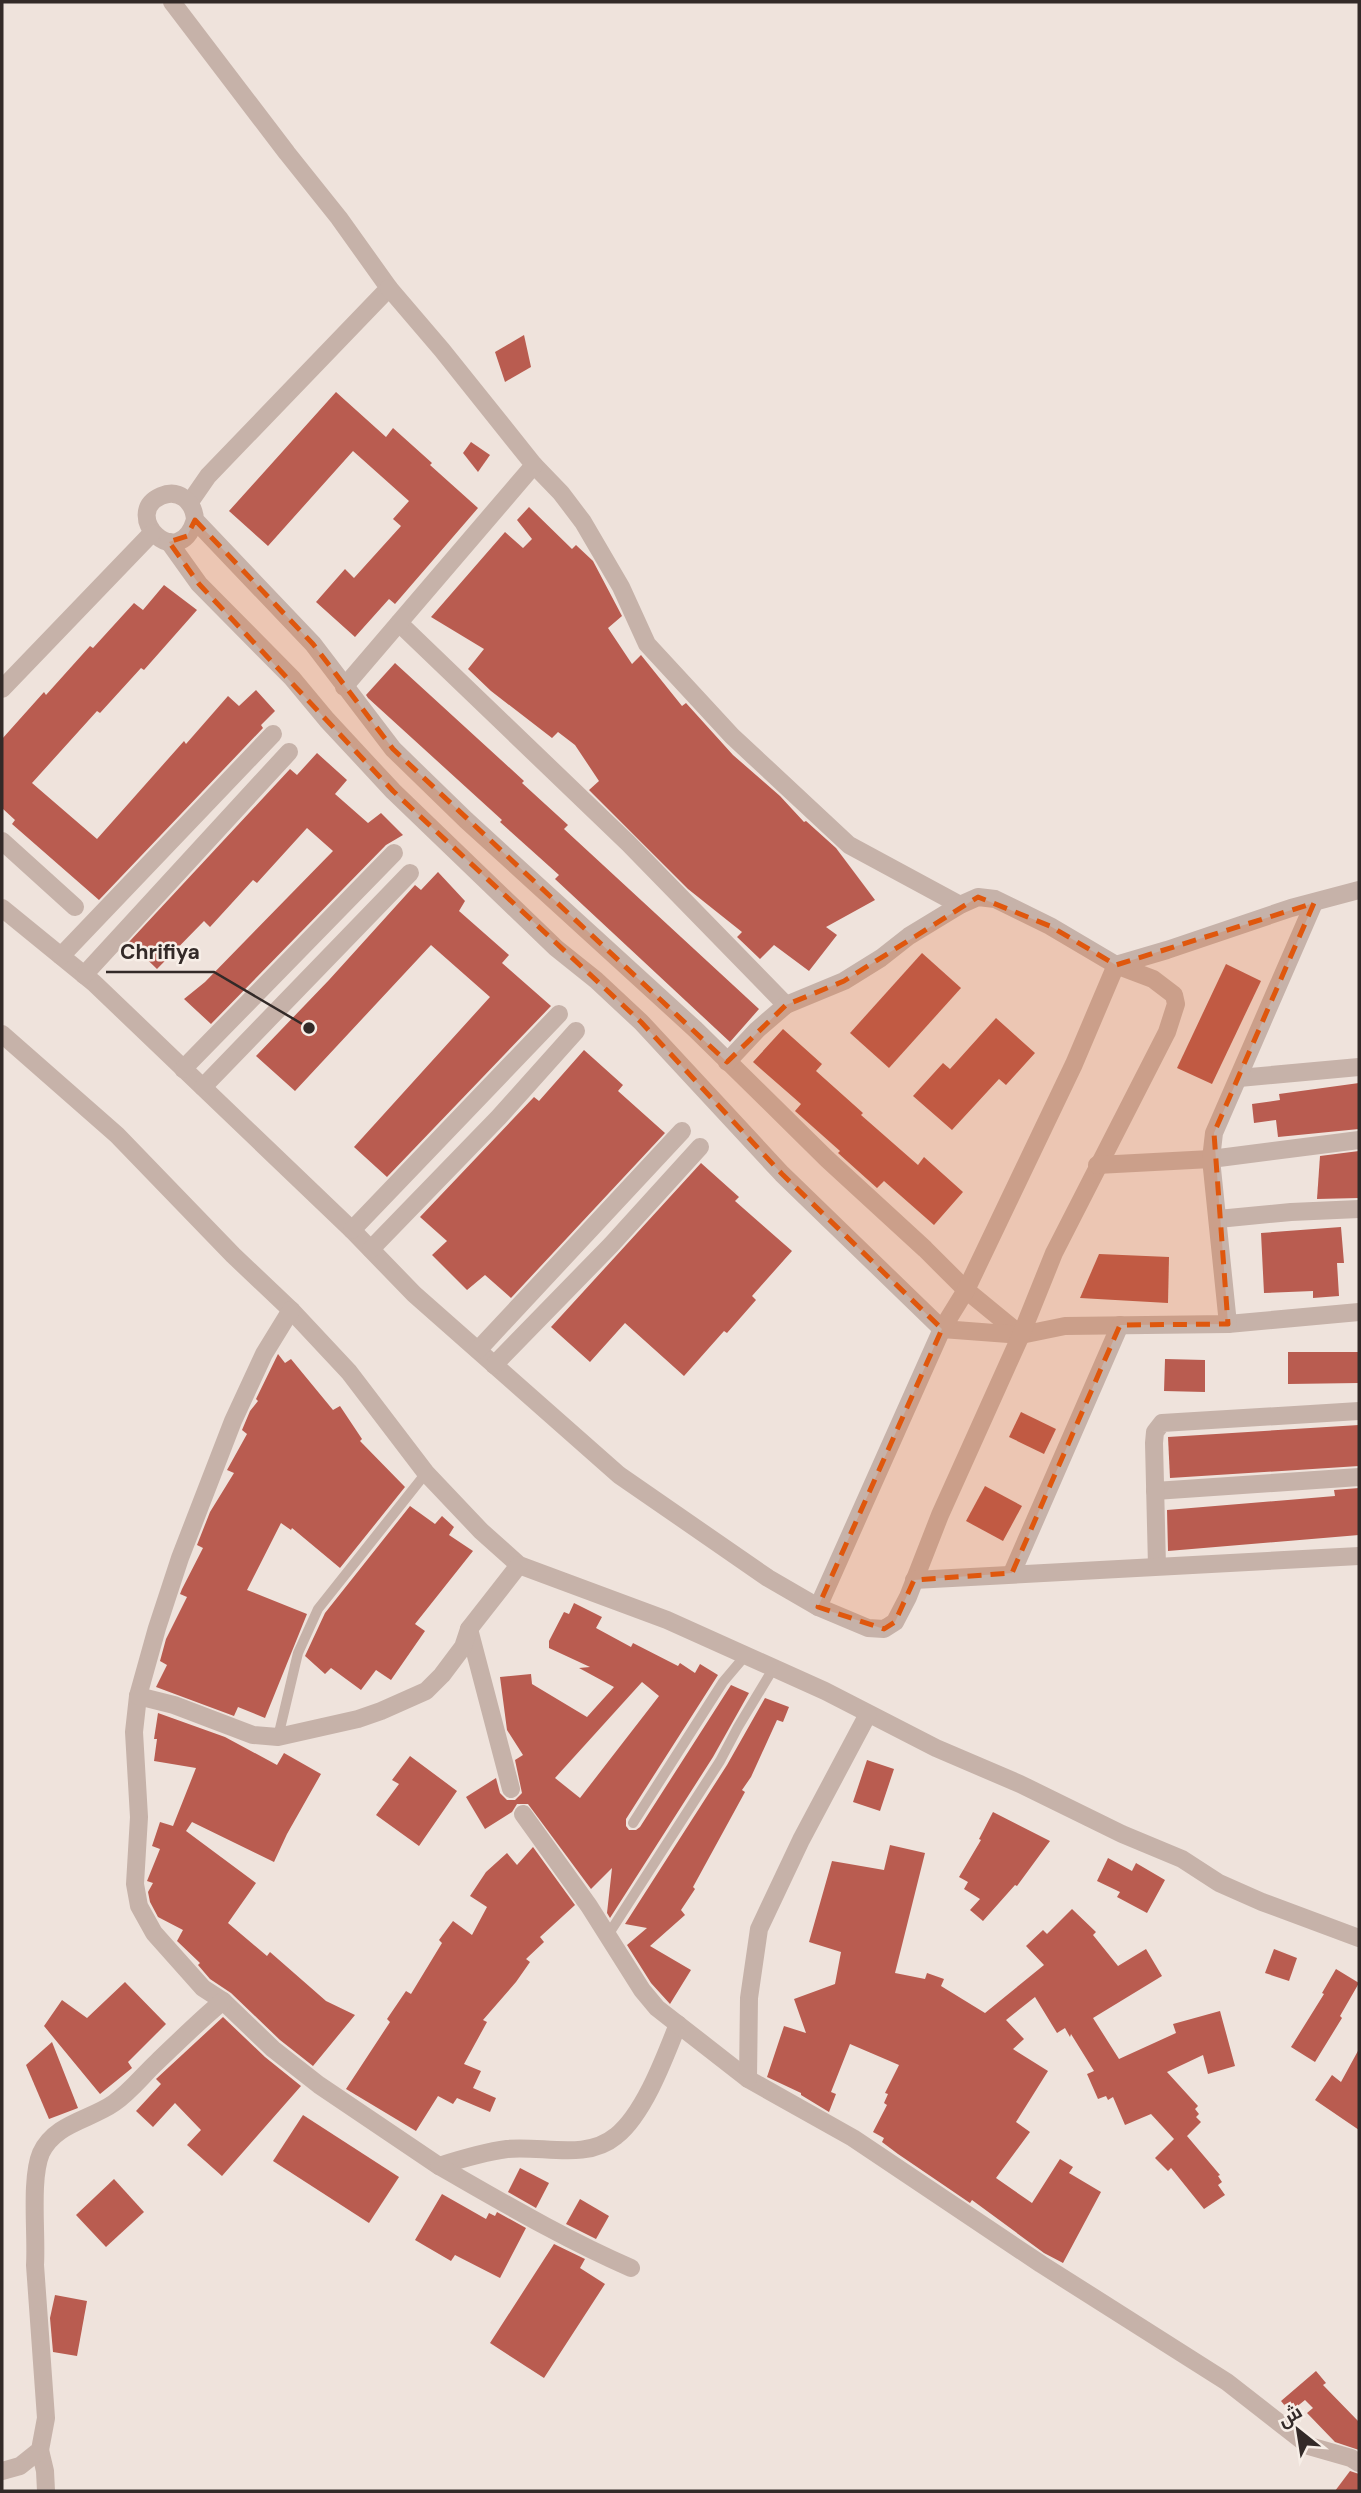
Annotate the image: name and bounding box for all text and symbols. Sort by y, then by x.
callout: Chrifiya [106,930,214,972]
text: Chrifiya [120,938,200,966]
north arrow [1263,2395,1333,2465]
text: ش [1273,2399,1307,2433]

